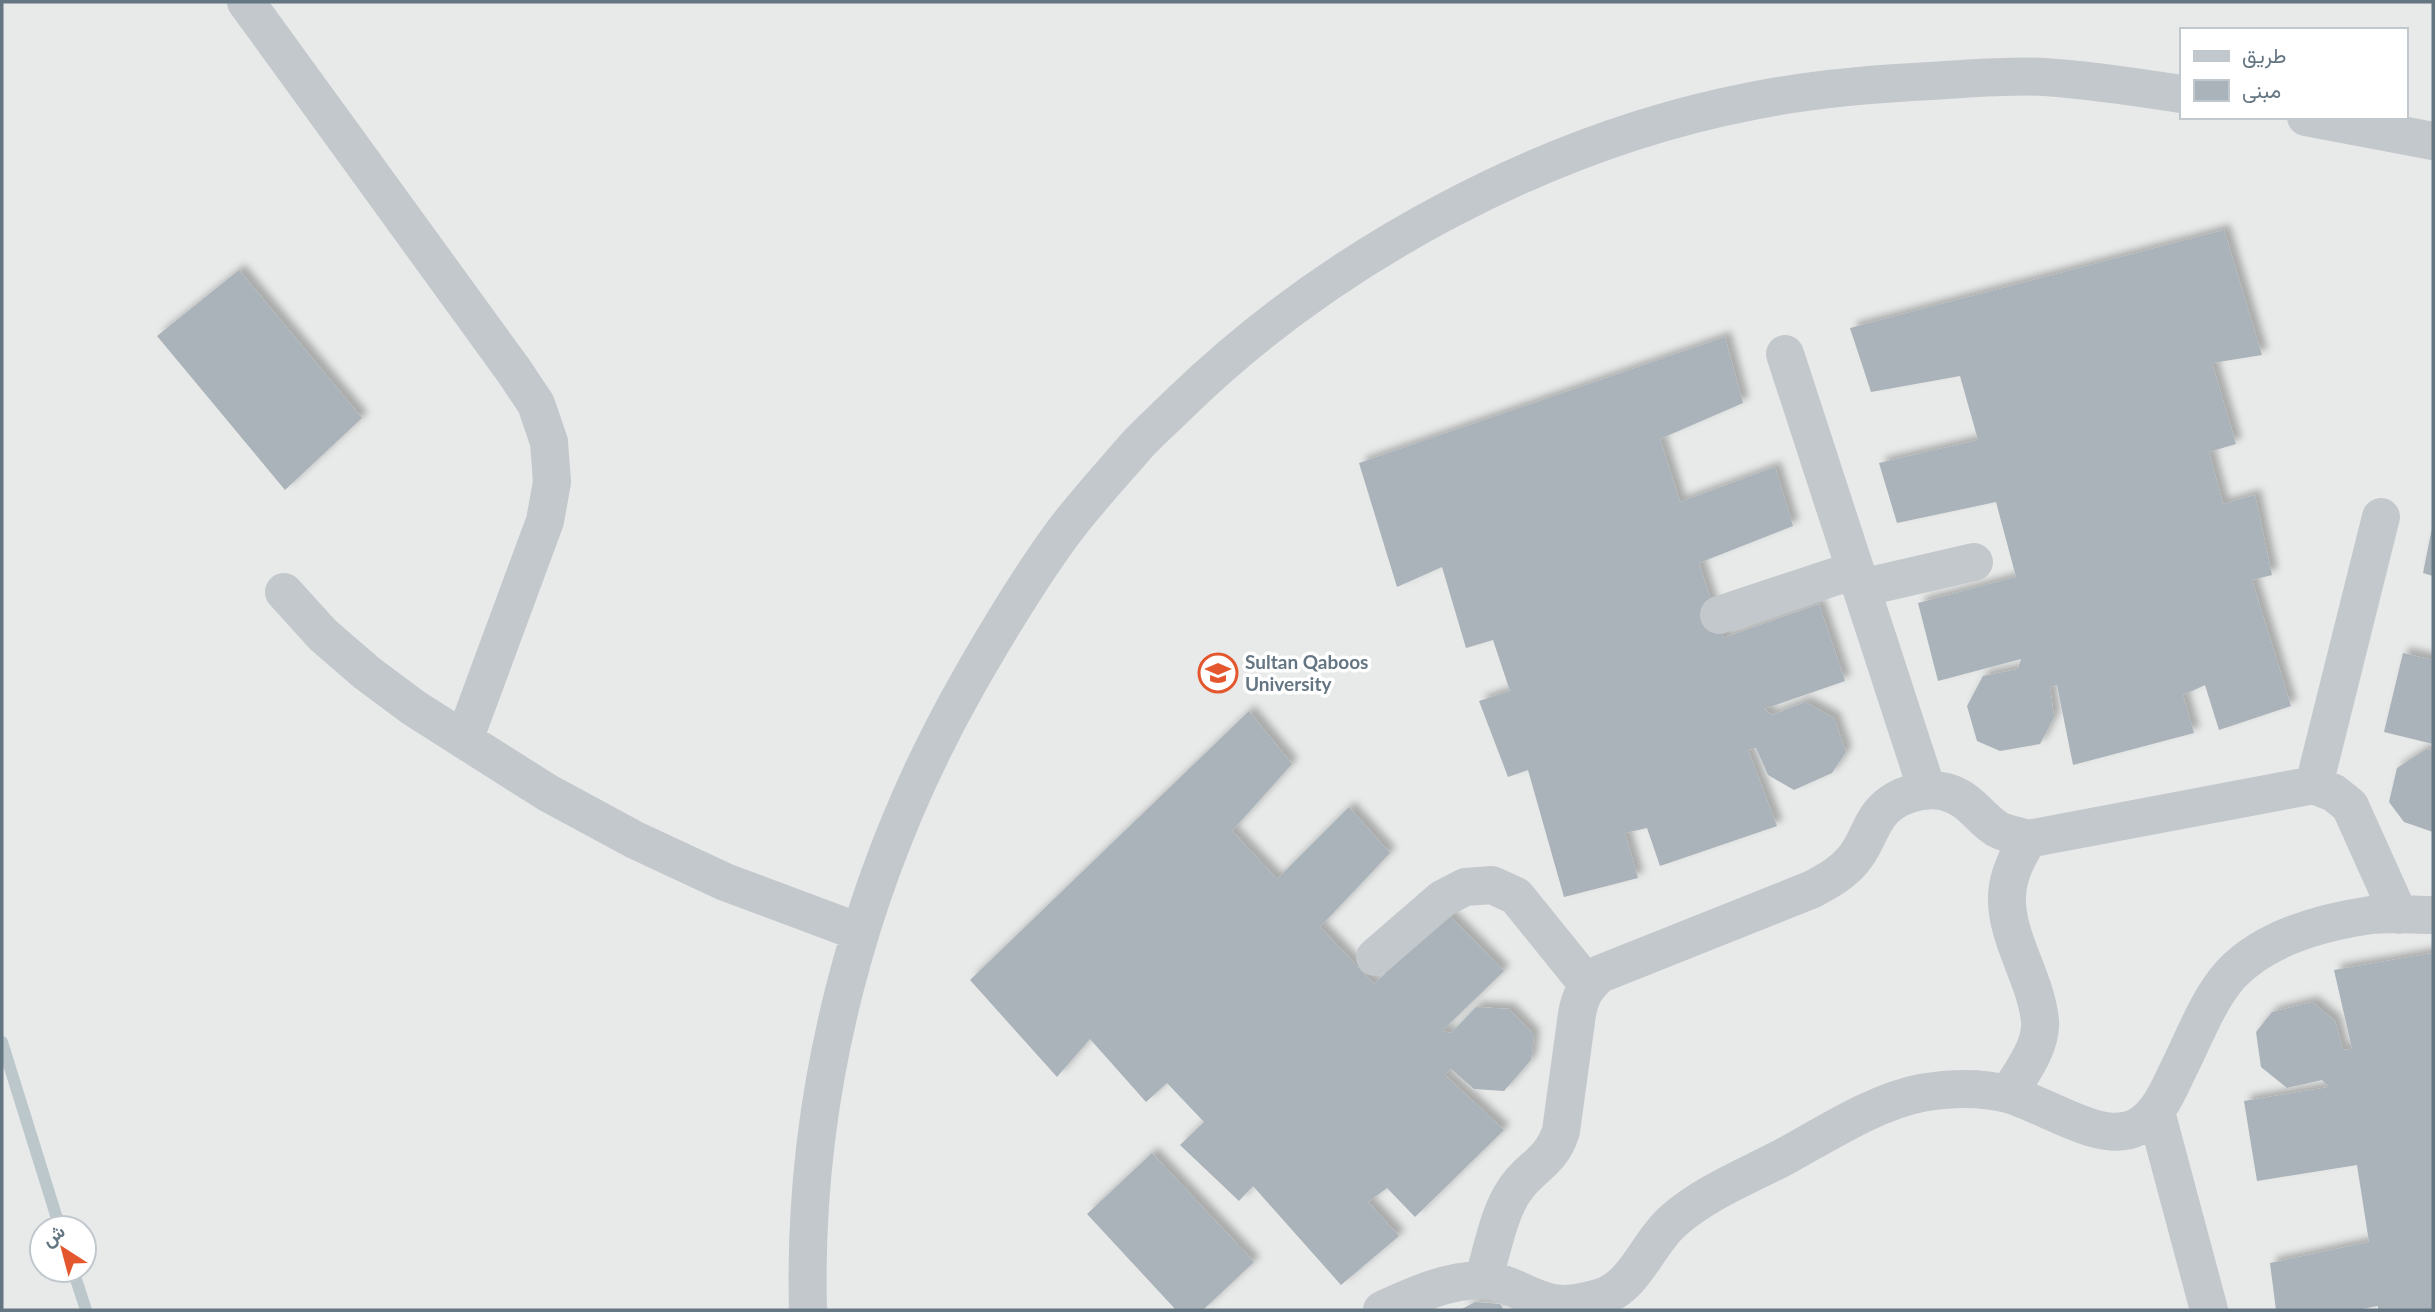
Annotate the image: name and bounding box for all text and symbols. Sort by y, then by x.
legend [2180,28,2407,119]
text: طريق [2242,42,2287,69]
text: مبنى [2242,77,2281,103]
place label: Sultan Qaboos University [1245,650,1368,695]
school or university icon: Sultan Qaboos University [1197,652,1239,694]
north arrow [28,1214,98,1284]
text: ش [37,1219,69,1252]

